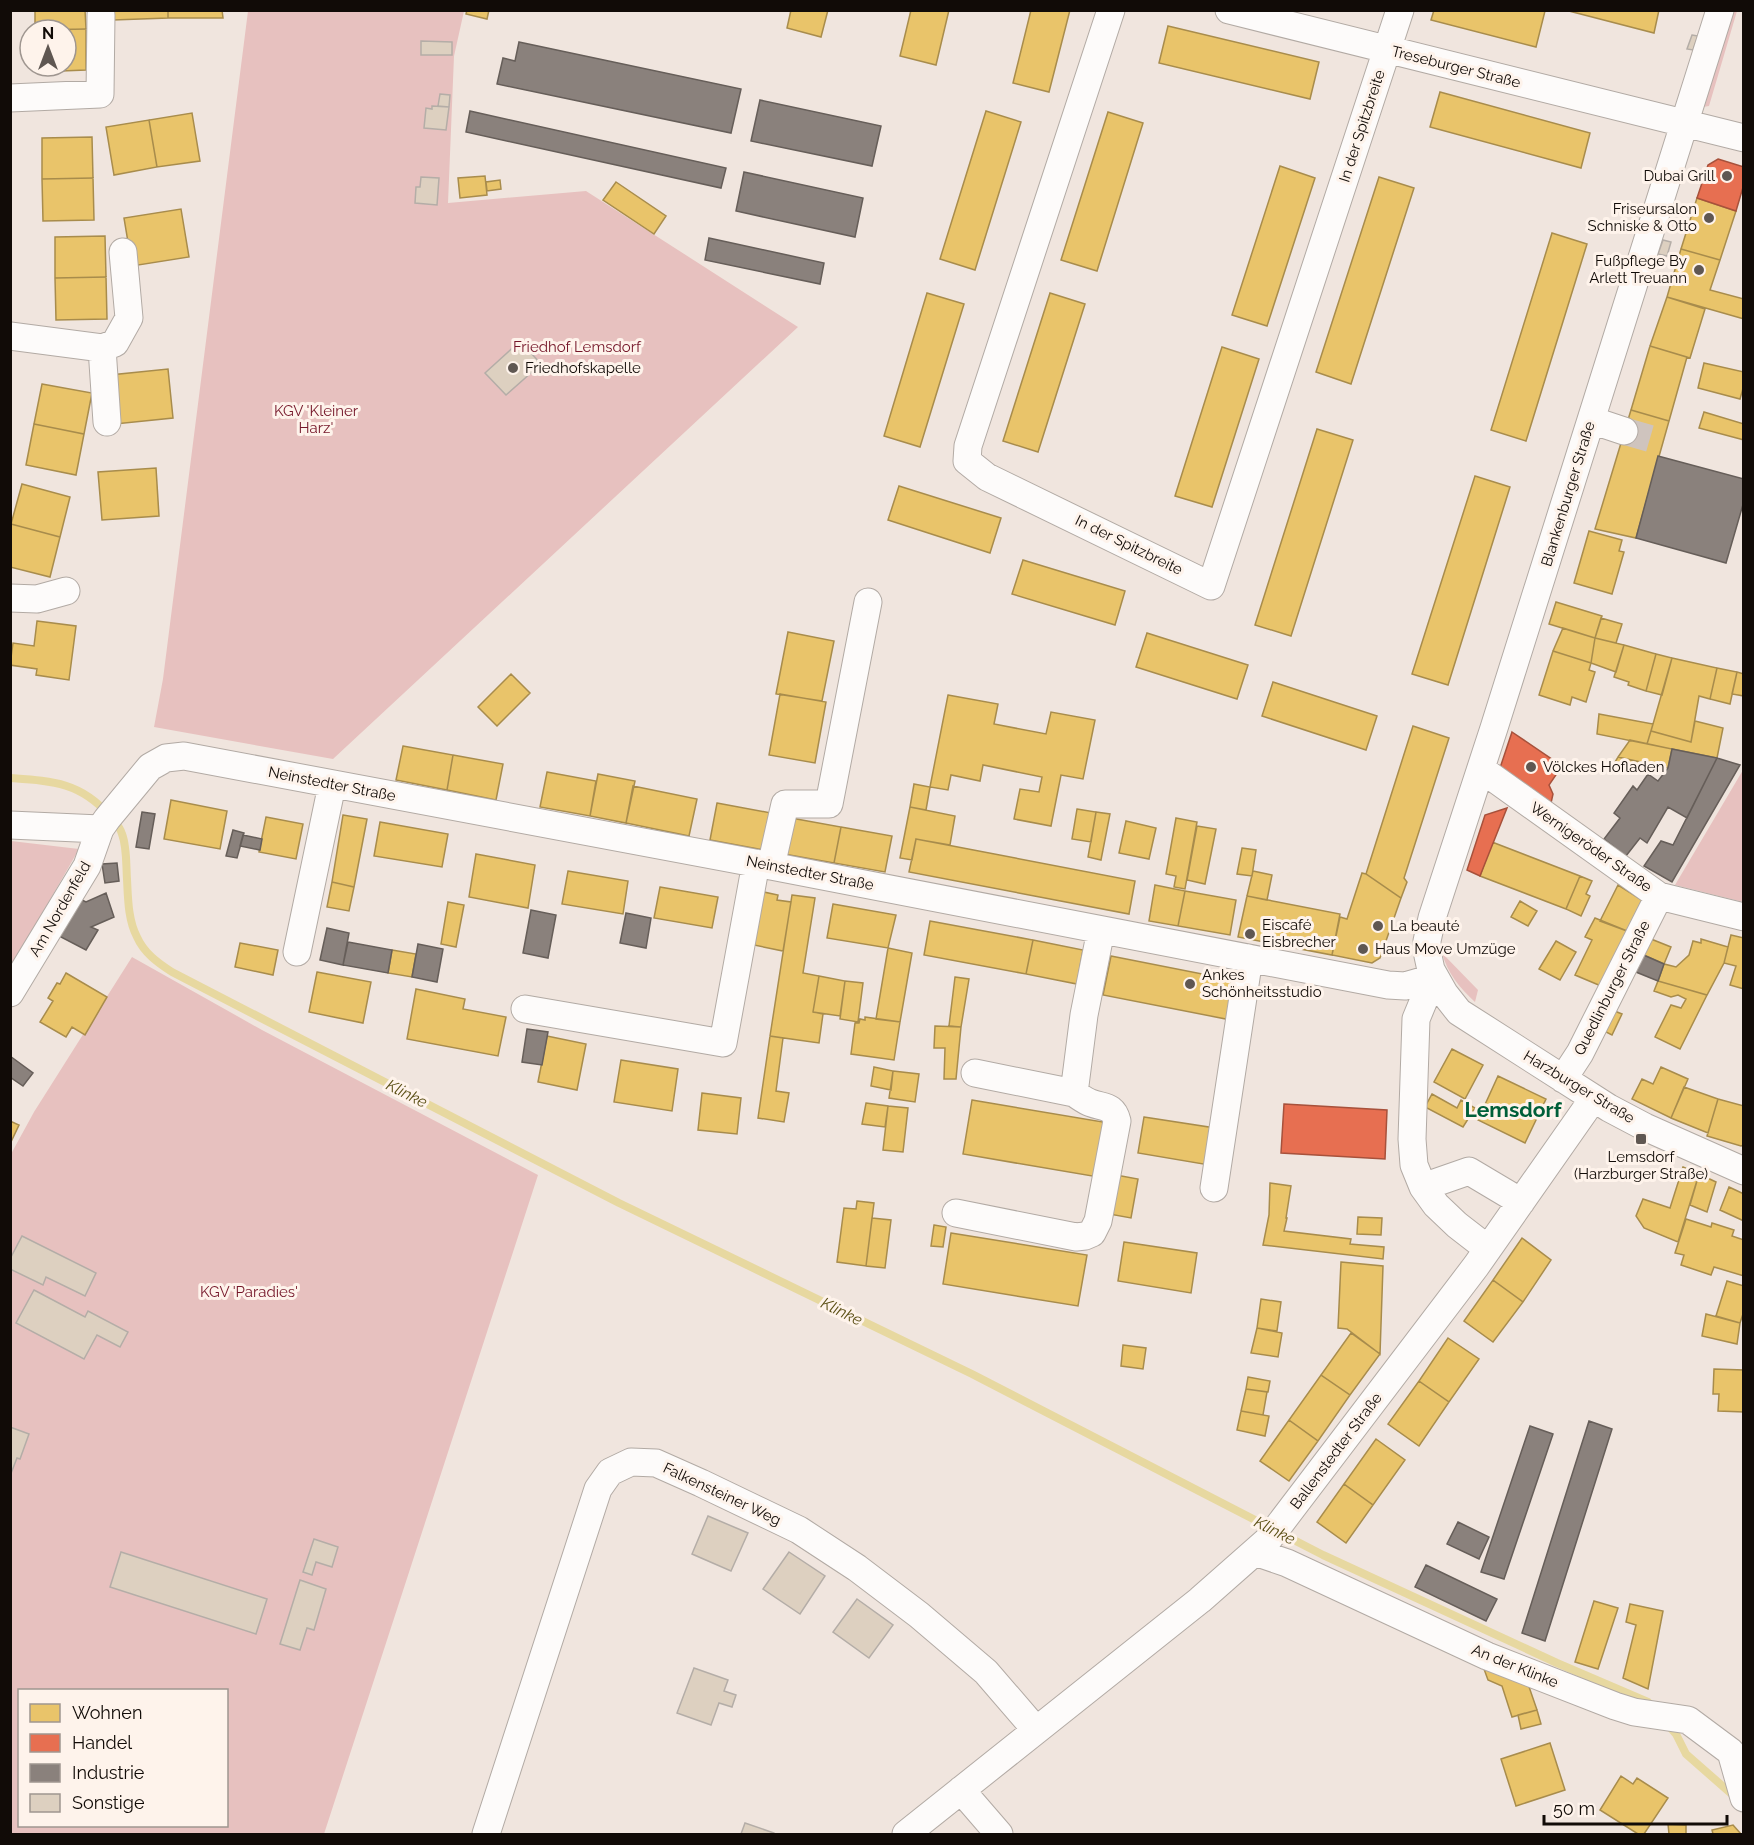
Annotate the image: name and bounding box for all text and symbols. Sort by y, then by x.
north arrow [18,18,78,78]
text: N [42,24,54,43]
street label: Treseburger Straße [1390,42,1522,92]
street label: In der Spitzbreite [1335,67,1389,185]
place label: Dubai Grill [1643,167,1716,185]
marker: Dubai Grill [1720,169,1734,183]
place label: Friseursalon Schniske & Otto [1588,200,1697,235]
marker: Friseursalon Schniske & Otto [1702,211,1716,225]
place label: Fußpflege By Arlett Treuann [1589,252,1687,287]
marker: Fußpflege By Arlett Treuann [1692,263,1706,277]
park label: Friedhof Lemsdorf [513,338,642,356]
place label: Friedhofskapelle [525,359,641,377]
marker: Friedhofskapelle [506,361,520,375]
park label: KGV 'Kleiner Harz' [274,402,359,437]
street label: Blankenburger Straße [1537,419,1599,569]
street label: In der Spitzbreite [1072,511,1186,579]
place label: Völckes Hofladen [1543,758,1664,776]
marker: Völckes Hofladen [1524,760,1538,774]
street label: Neinstedter Straße [267,763,397,805]
street label: Wernigeröder Straße [1527,798,1655,896]
street label: Neinstedter Straße [745,852,875,894]
street label: Am Nordenfeld [25,858,95,960]
place label: Eiscafé Eisbrecher [1262,916,1337,951]
place label: La beauté [1390,917,1460,935]
street label: Quedlinburger Straße [1570,917,1654,1058]
marker: La beauté [1371,919,1385,933]
marker: Eiscafé Eisbrecher [1243,927,1257,941]
place label: Haus Move Umzüge [1375,940,1516,958]
marker: Haus Move Umzüge [1356,942,1370,956]
place label: Ankes Schönheitsstudio [1202,966,1322,1001]
marker: Ankes Schönheitsstudio [1183,977,1197,991]
street label: Harzburger Straße [1520,1047,1638,1127]
water label: Klinke [383,1075,431,1112]
district label: Lemsdorf [1465,1097,1563,1122]
marker: Lemsdorf (Harzburger Straße) [1634,1132,1648,1146]
place label: Lemsdorf (Harzburger Straße) [1574,1148,1708,1183]
park label: KGV 'Paradies' [200,1283,298,1301]
water label: Klinke [818,1293,866,1330]
street label: Ballenstedter Straße [1286,1389,1386,1513]
street label: Falkensteiner Weg [660,1459,784,1529]
water label: Klinke [1251,1512,1299,1549]
street label: An der Klinke [1469,1640,1561,1692]
legend [18,1689,228,1827]
text: Wohnen [72,1702,142,1723]
text: Handel [72,1732,132,1753]
text: Industrie [72,1762,145,1783]
scale bar [1544,1788,1727,1826]
text: Sonstige [72,1792,145,1813]
text: 50 m [1553,1798,1595,1819]

